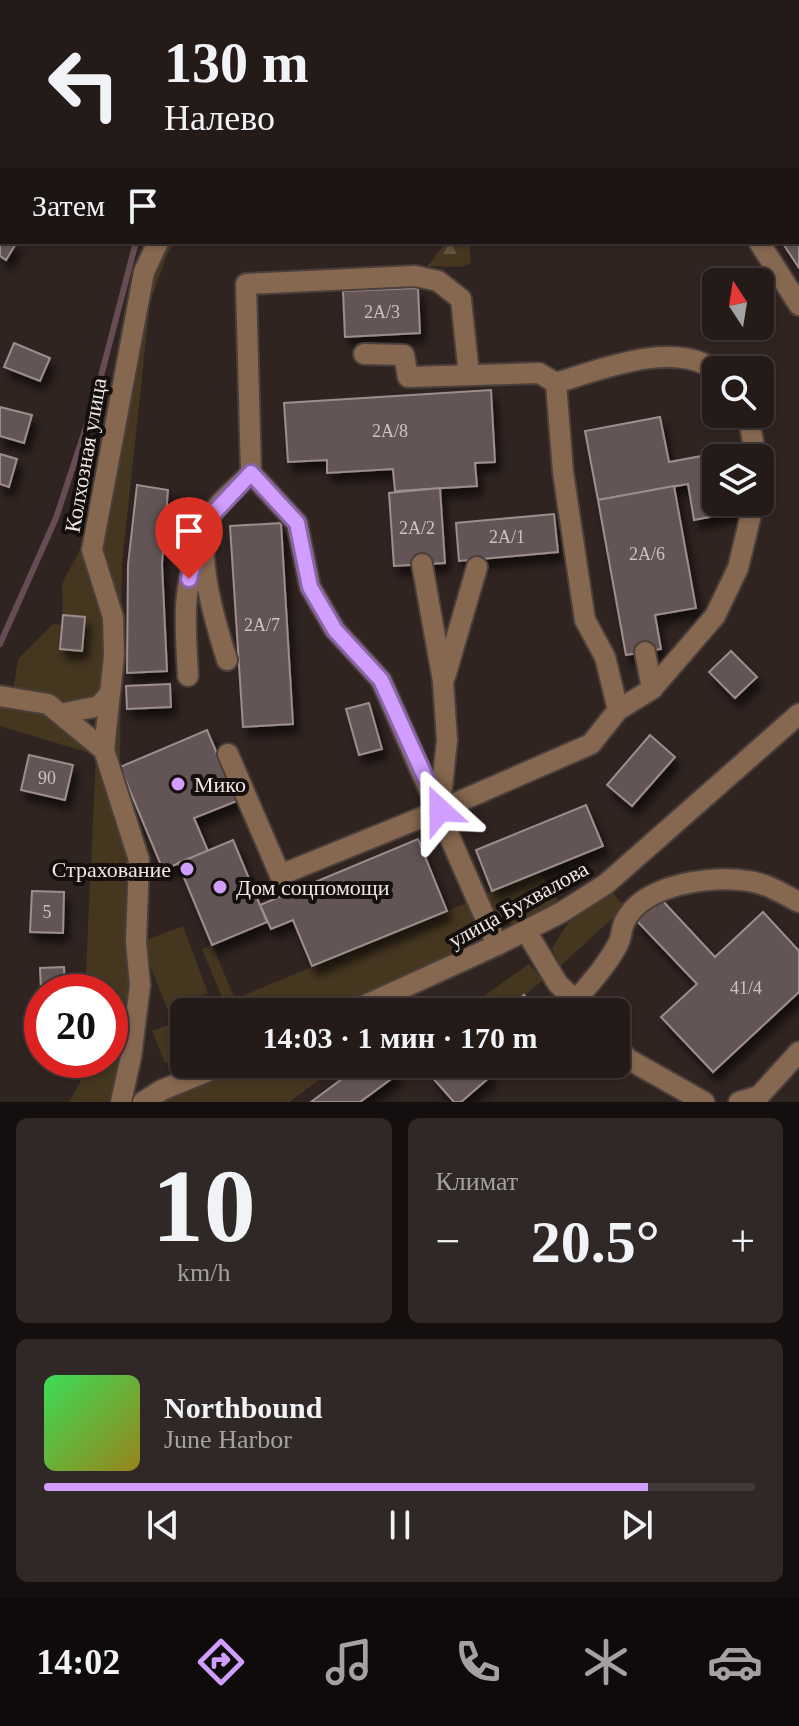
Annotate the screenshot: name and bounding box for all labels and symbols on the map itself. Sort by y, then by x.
north arrow [702,268,774,340]
house number: 2А/3 [364,302,400,322]
street label: Колхозная улица [60,376,111,534]
house number: 2А/8 [372,421,408,441]
pin [155,497,223,579]
house number: 2А/2 [399,518,435,538]
house number: 2А/1 [489,527,525,547]
house number: 2А/6 [629,544,665,564]
house number: 2А/7 [244,615,280,635]
house number: 90 [38,768,56,788]
position arrow [398,768,482,852]
place label: Мико [194,772,246,797]
marker: Мико [169,775,187,793]
street label: улица Бухвалова [444,856,593,953]
place label: Страхование [52,857,171,882]
marker: Страхование [178,860,196,878]
place label: Дом соцпомощи [236,875,390,900]
marker: Дом соцпомощи [211,878,229,896]
house number: 5 [43,902,52,922]
speed limit sign: 20 [24,974,128,1078]
house number: 41/4 [730,978,762,998]

